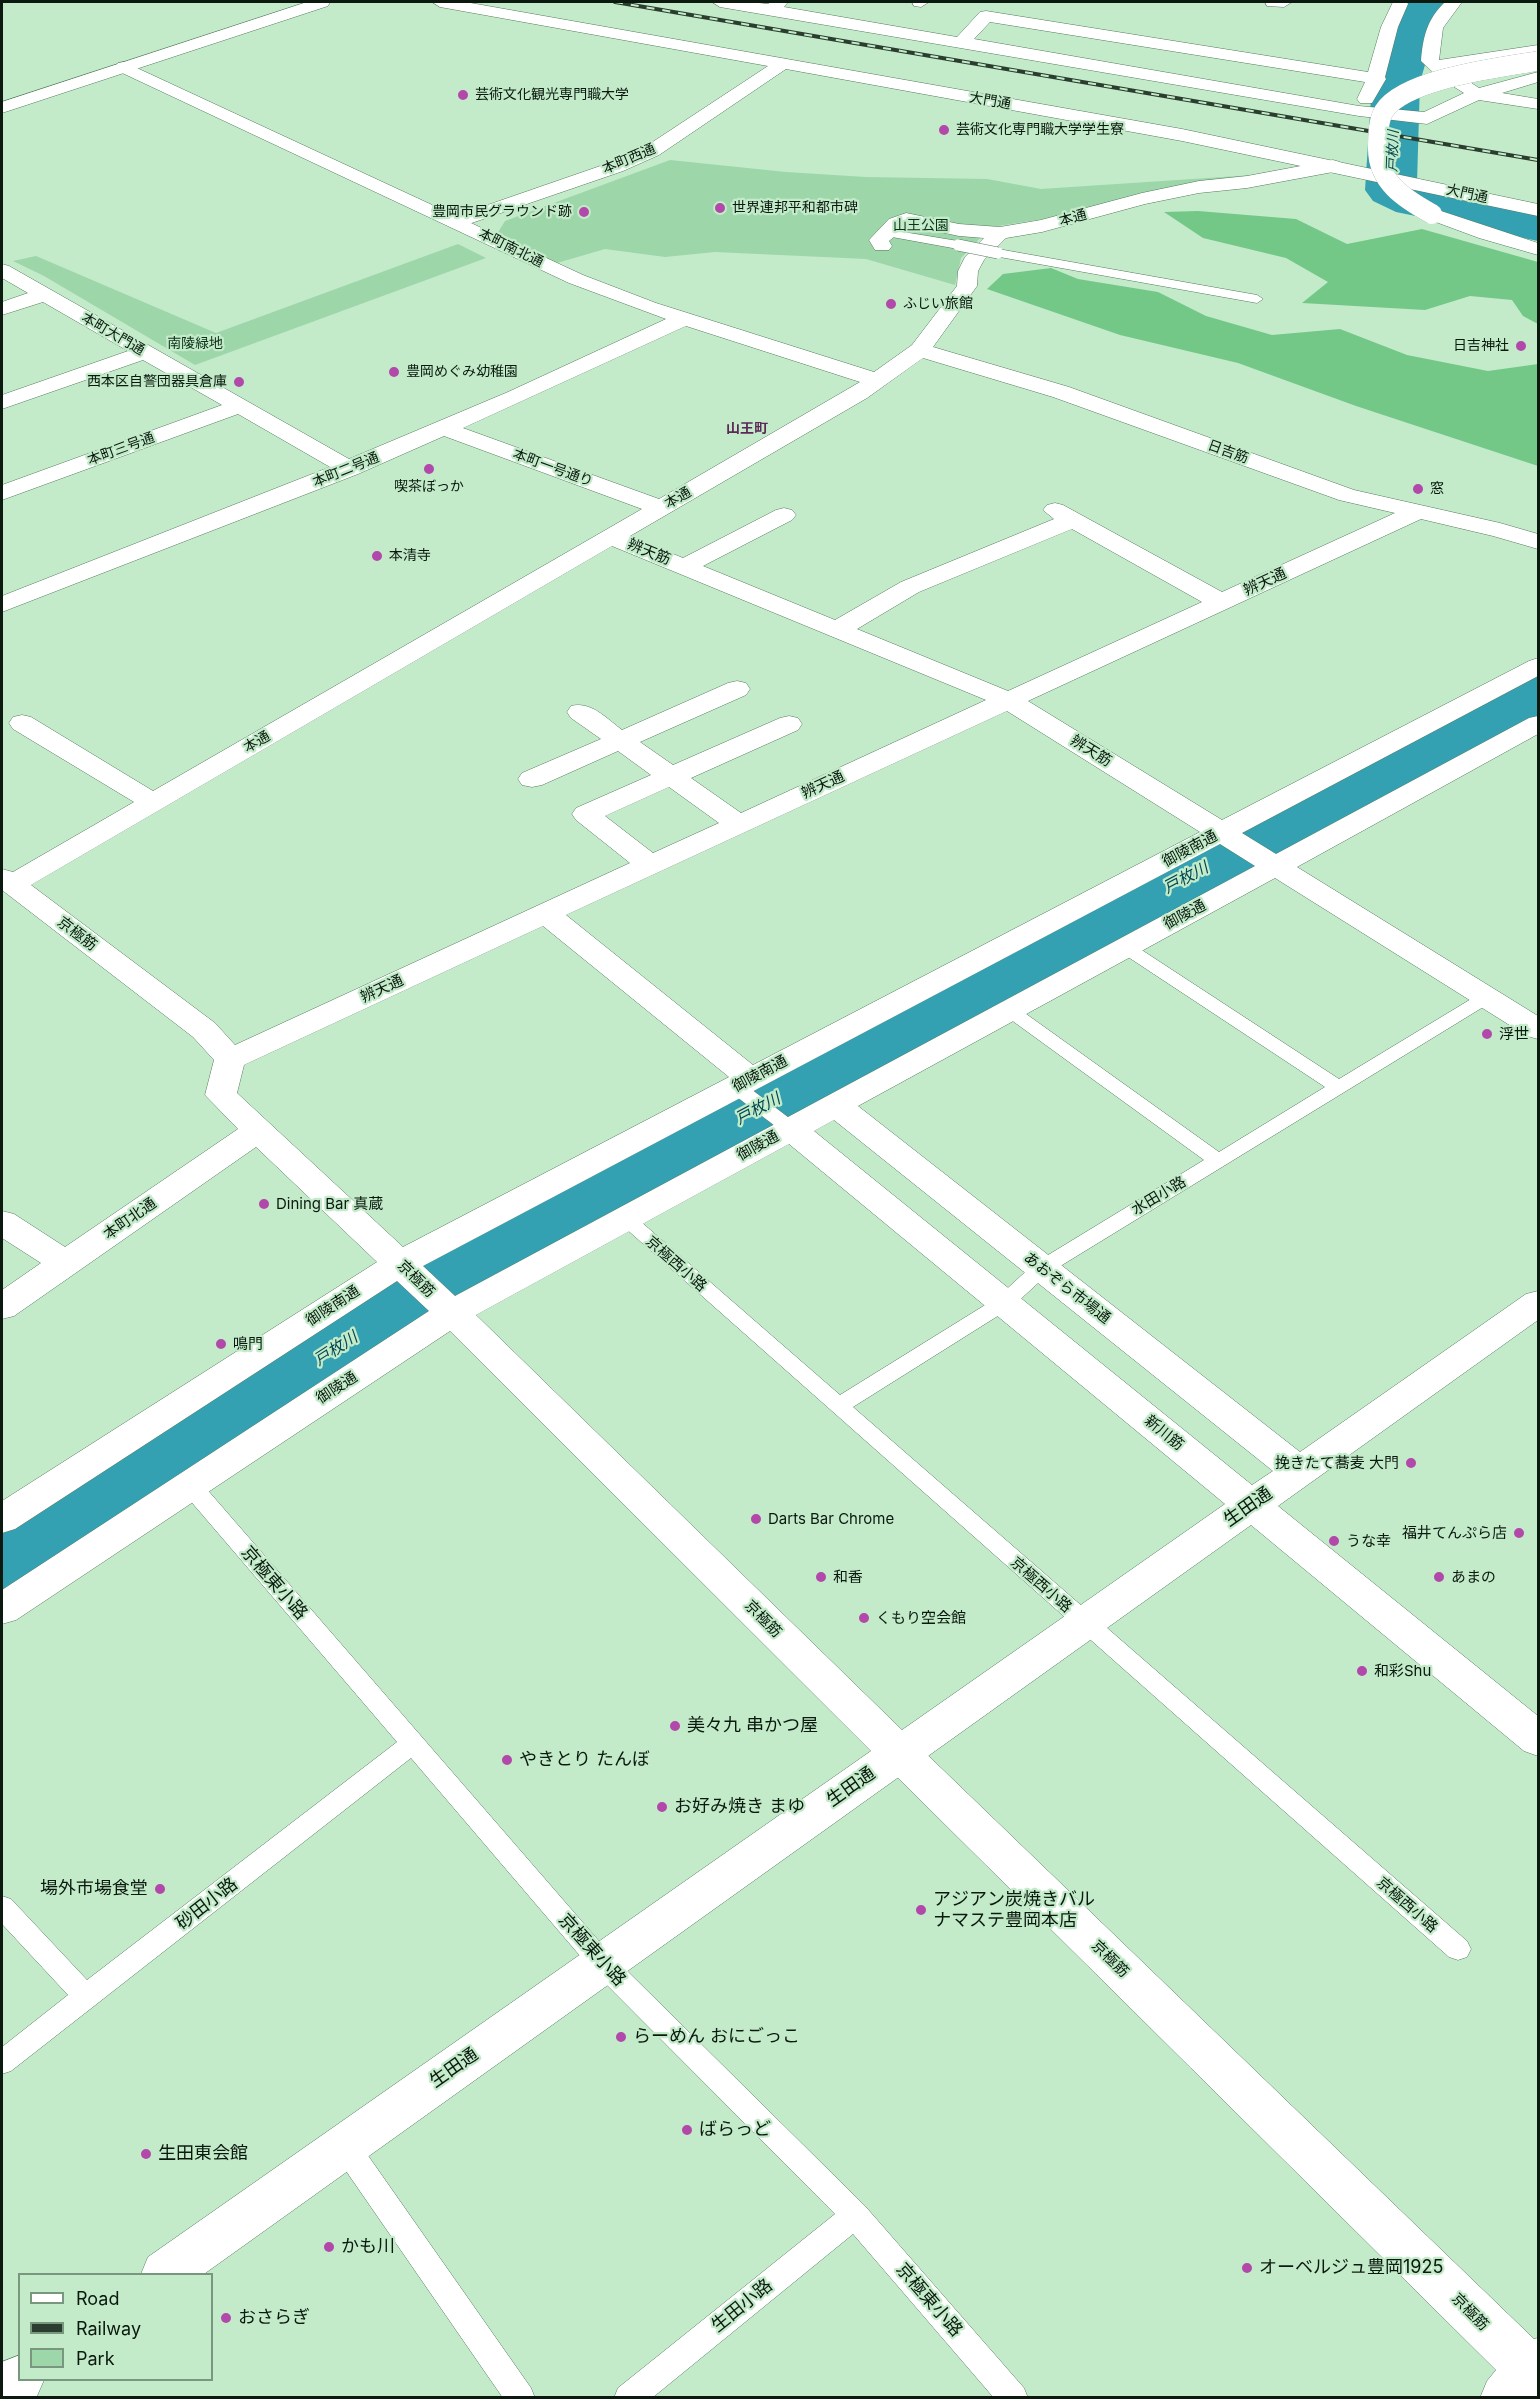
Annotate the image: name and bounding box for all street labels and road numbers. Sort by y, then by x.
street label: 大門通 [968,89,1012,113]
street label: 本町西通 [600,140,658,178]
street label: 大門通 [1445,181,1489,207]
street label: 本通 [1057,206,1089,230]
street label: 本町南北通 [476,225,546,271]
street label: 本町大門通 [78,309,148,359]
street label: 本町三号通 [85,429,157,469]
street label: 日吉筋 [1205,437,1251,467]
street label: 本町一号通り [511,446,595,490]
street label: 本町二号通 [310,449,382,491]
street label: 本通 [662,484,694,512]
street label: 辨天筋 [625,535,673,569]
street label: 辨天通 [1241,564,1289,600]
street label: 本通 [241,728,273,756]
street label: 辨天筋 [1067,731,1115,771]
street label: 辨天通 [799,767,847,803]
street label: 御陵南通 [1159,827,1221,871]
street label: 御陵通 [1161,896,1209,934]
street label: 京極筋 [54,913,100,955]
street label: 辨天通 [358,971,406,1007]
street label: 御陵南通 [729,1052,791,1096]
street label: 御陵通 [734,1127,782,1165]
street label: 水田小路 [1129,1173,1189,1219]
street label: 本町北通 [100,1194,160,1244]
street label: 京極西小路 [642,1233,710,1295]
street label: あおぞら市場通 [1020,1249,1114,1327]
street label: 京極筋 [394,1257,438,1301]
street label: 御陵南通 [303,1282,363,1330]
street label: 御陵通 [313,1368,361,1408]
street label: 新川筋 [1141,1412,1187,1454]
street label: 生田通 [1220,1483,1276,1531]
street label: 京極東小路 [236,1542,312,1624]
street label: 京極西小路 [1007,1554,1075,1616]
street label: 京極筋 [741,1597,785,1641]
street label: 生田通 [823,1763,879,1811]
street label: 砂田小路 [172,1873,242,1935]
street label: 京極西小路 [1373,1874,1441,1936]
street label: 京極東小路 [554,1909,630,1991]
street label: 京極筋 [1088,1937,1132,1981]
street label: 生田通 [426,2044,482,2092]
street label: 京極東小路 [891,2259,967,2341]
street label: 生田小路 [707,2275,777,2337]
street label: 京極筋 [1448,2290,1492,2334]

